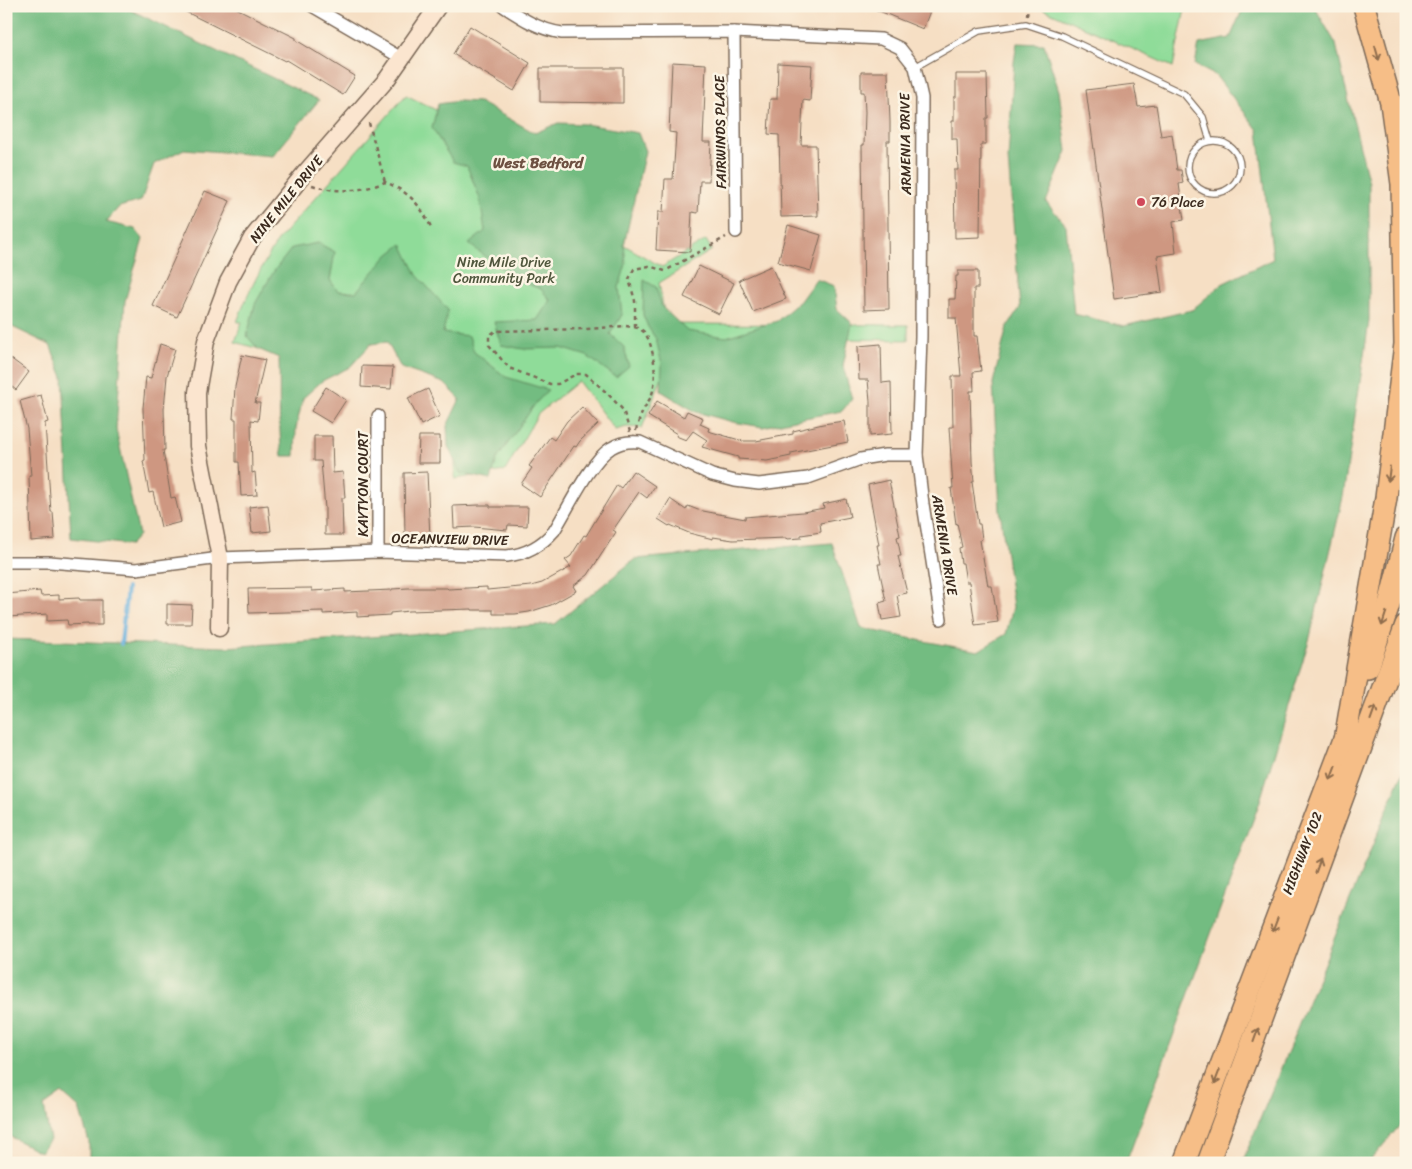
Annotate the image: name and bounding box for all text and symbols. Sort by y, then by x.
one-way arrow [1373,45,1382,61]
street label: FAIRWINDS PLACE [707,74,734,189]
street label: ARMENIA DRIVE [892,92,919,196]
street label: NINE MILE DRIVE [243,149,331,249]
district label: West Bedford [493,150,585,176]
place label: 76 Place [1151,190,1204,215]
marker: 76 Place [1135,196,1147,208]
park label: Nine Mile Drive Community Park [453,250,556,291]
street label: KAYTYON COURT [351,430,376,537]
one-way arrow [1384,466,1394,482]
street label: ARMENIA DRIVE [924,492,965,598]
street label: OCEANVIEW DRIVE [391,526,510,553]
one-way arrow [1379,611,1388,626]
one-way arrow [1369,706,1378,722]
one-way arrow [1327,765,1337,780]
street label: HIGHWAY 102 [1275,808,1330,898]
one-way arrow [1314,859,1323,874]
one-way arrow [1269,917,1279,932]
one-way arrow [1252,1028,1261,1043]
one-way arrow [1211,1069,1221,1084]

